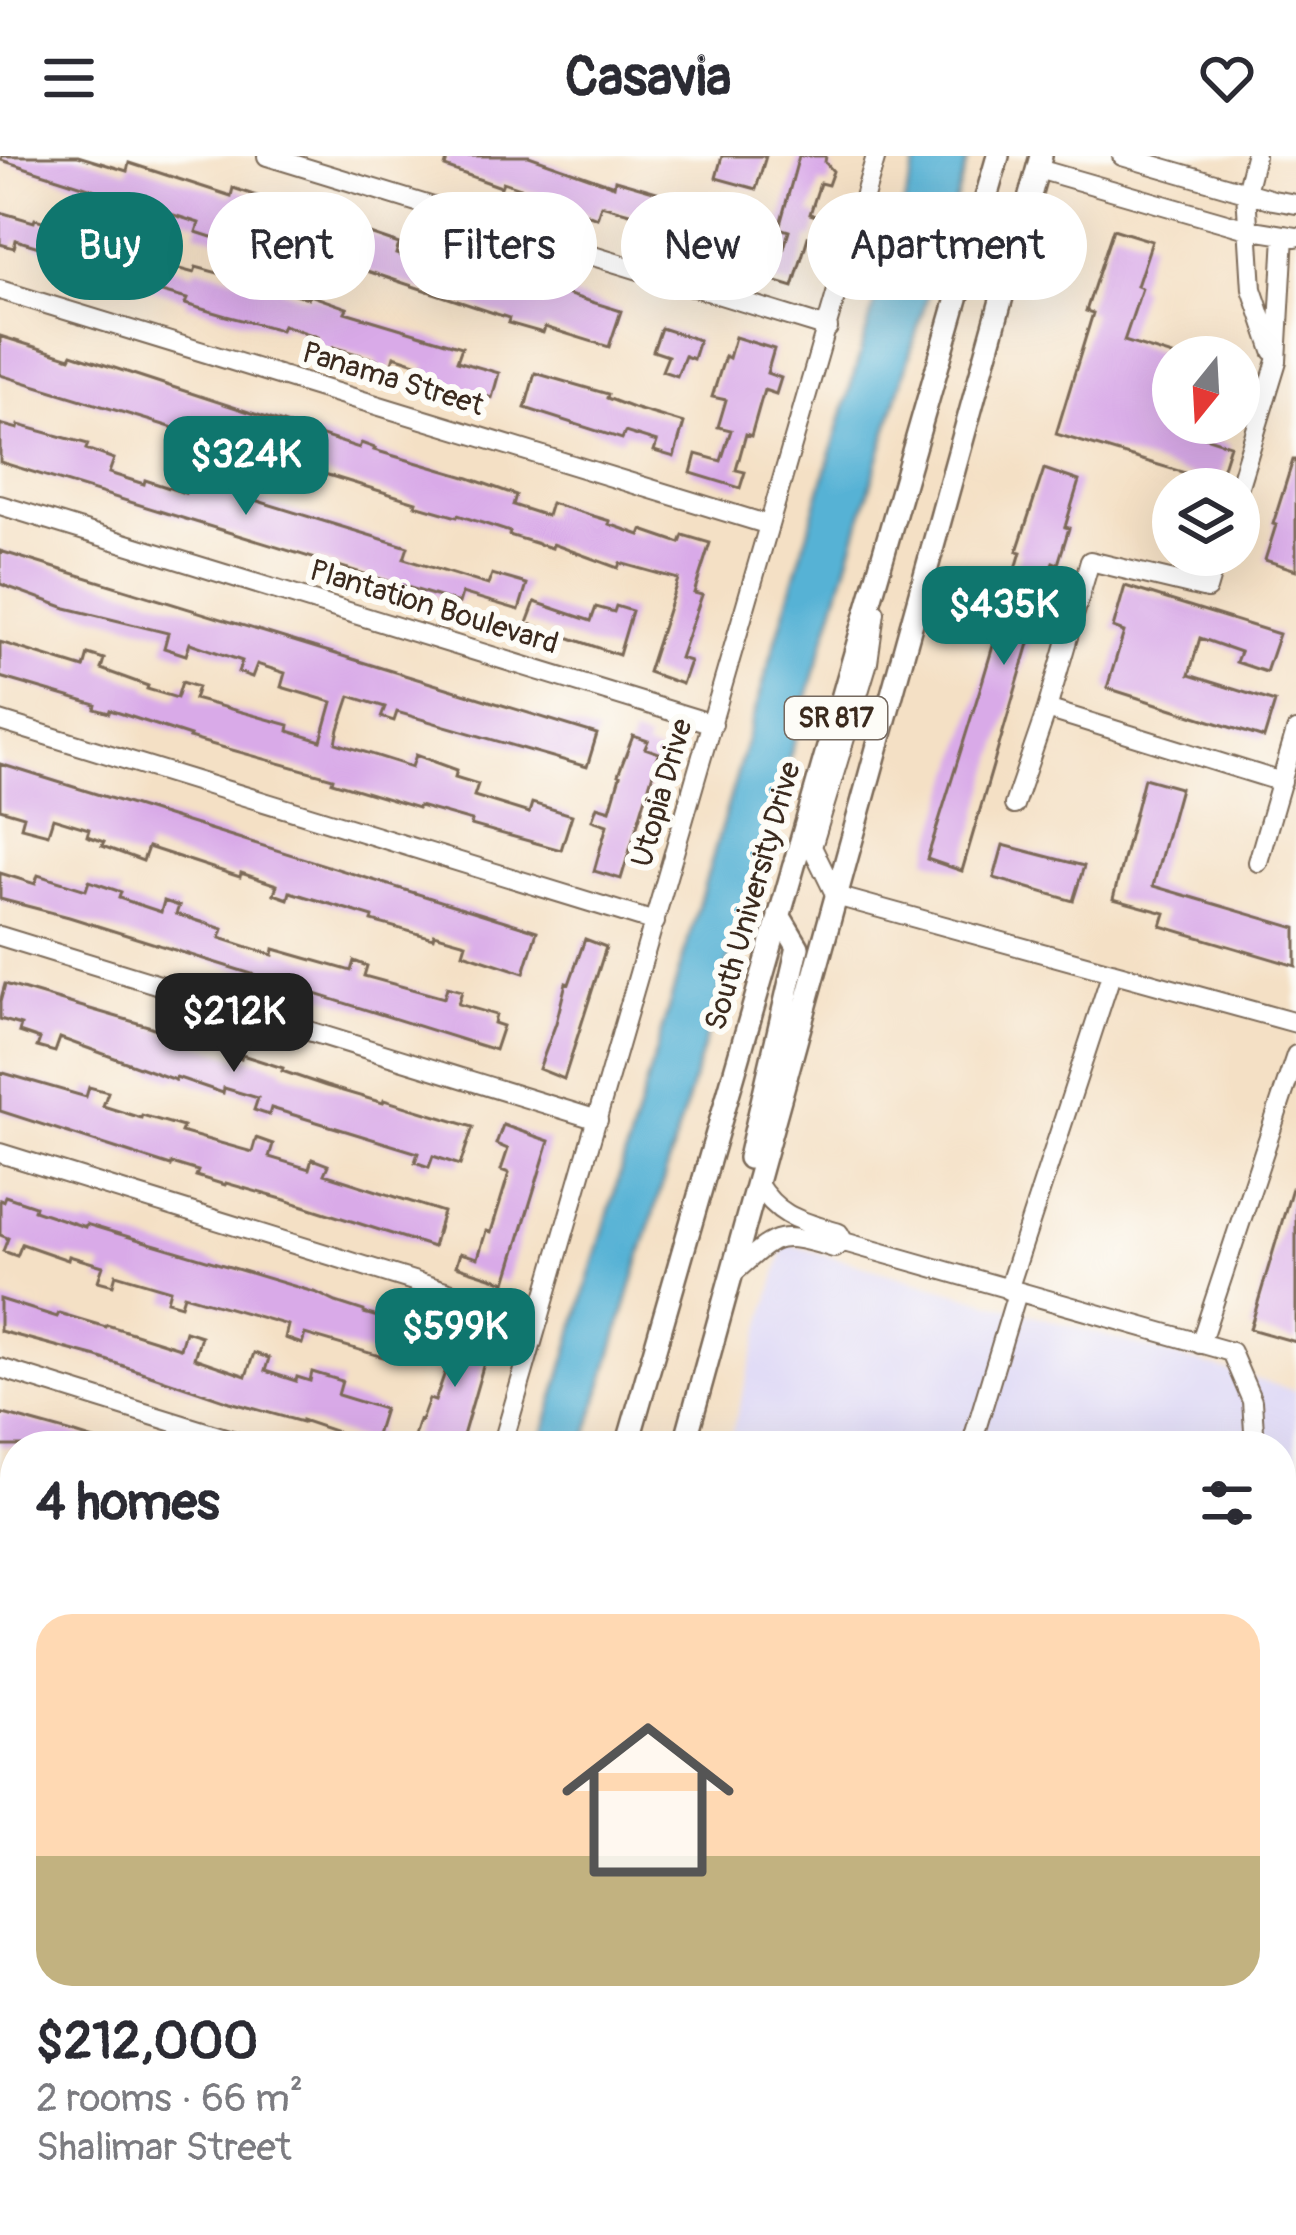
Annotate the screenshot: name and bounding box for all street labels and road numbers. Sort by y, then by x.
street label: Panama Street [298,334,489,424]
street label: Plantation Boulevard [305,552,563,662]
road number: SR 817 [785,697,887,739]
street label: Utopia Drive [623,714,701,871]
street label: South University Drive [697,757,809,1035]

